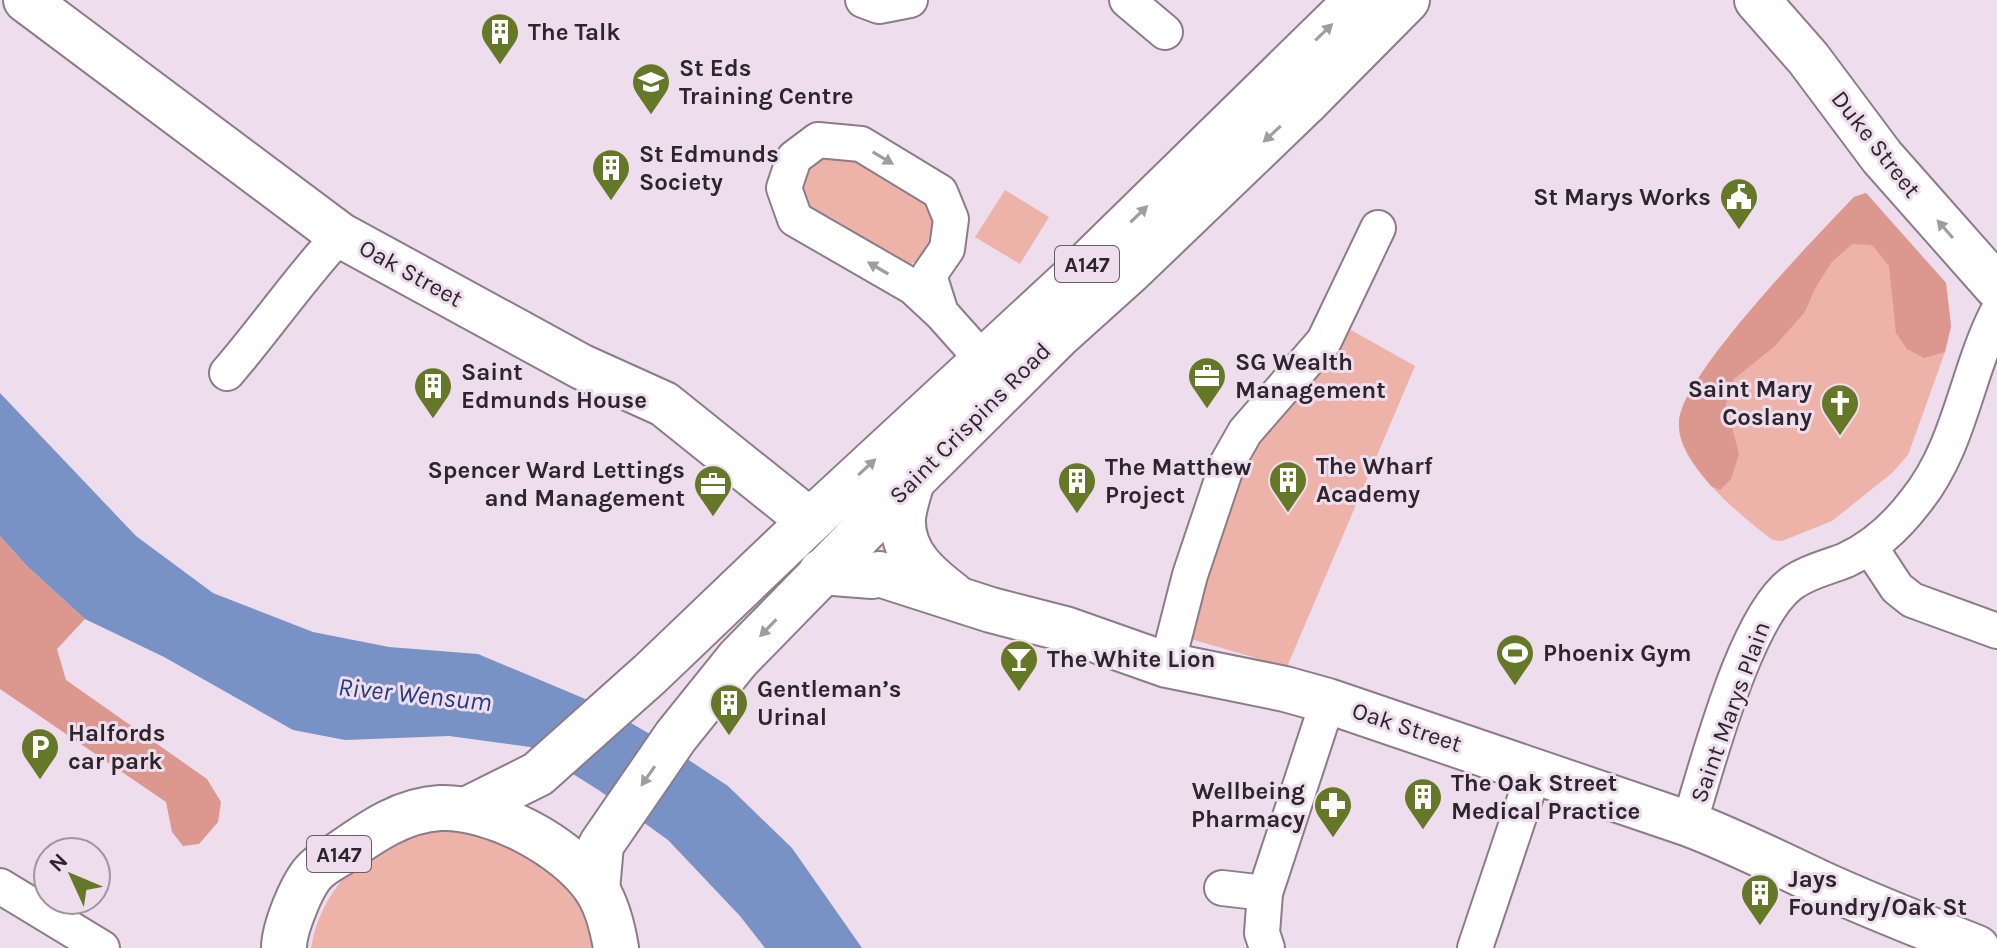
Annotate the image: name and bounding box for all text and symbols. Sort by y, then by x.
building icon: The Talk [479,11,521,66]
place label: The Talk [528,18,621,46]
one-way arrow [1314,23,1333,41]
place label: St Eds Training Centre [679,54,853,110]
school or university icon: St Eds Training Centre [630,61,672,116]
street label: Duke Street [1826,85,1926,203]
one-way arrow [1263,124,1282,142]
place label: St Edmunds Society [639,140,779,196]
building icon: St Edmunds Society [590,147,632,202]
one-way arrow [872,150,894,164]
public building icon: St Marys Works [1718,176,1760,231]
place label: St Marys Works [1533,183,1711,211]
one-way arrow [1129,205,1148,223]
one-way arrow [1937,219,1954,239]
street label: Oak Street [354,233,468,313]
road number: A147 [1055,246,1119,282]
one-way arrow [867,261,889,275]
street label: Saint Crispins Road [884,337,1056,509]
place label: SG Wealth Management [1235,348,1386,404]
office icon: SG Wealth Management [1186,355,1228,410]
place label: Saint Edmunds House [461,358,647,414]
building icon: Saint Edmunds House [412,365,454,420]
place label: Saint Mary Coslany [1688,375,1812,431]
church icon: Saint Mary Coslany [1819,382,1861,437]
place label: The Wharf Academy [1316,452,1433,508]
place label: The Matthew Project [1105,453,1251,509]
place label: Spencer Ward Lettings and Management [427,456,685,512]
one-way arrow [857,459,876,477]
building icon: The Wharf Academy [1267,459,1309,514]
building icon: The Matthew Project [1056,460,1098,515]
office icon: Spencer Ward Lettings and Management [692,463,734,518]
one-way arrow [759,618,777,637]
street label: Saint Marys Plain [1684,618,1776,806]
sports icon: Phoenix Gym [1494,632,1536,687]
bar icon: The White Lion [998,638,1040,693]
place label: Phoenix Gym [1543,639,1691,667]
place label: The White Lion [1047,645,1216,673]
water label: River Wensum [337,671,493,718]
place label: Gentleman’s Urinal [757,675,901,731]
building icon: Gentleman’s Urinal [708,682,750,737]
street label: Oak Street [1349,696,1465,758]
place label: Halfords car park [68,719,166,775]
parking icon: Halfords car park [19,726,61,781]
one-way arrow [641,765,656,786]
place label: The Oak Street Medical Practice [1451,769,1640,825]
building icon: The Oak Street Medical Practice [1402,776,1444,831]
place label: Wellbeing Pharmacy [1191,777,1305,833]
pharmacy icon: Wellbeing Pharmacy [1312,784,1354,839]
north arrow [32,836,112,916]
road number: A147 [307,836,371,872]
text: N [43,848,73,878]
place label: Jays Foundry/Oak St [1788,865,1967,921]
building icon: Jays Foundry/Oak St [1739,872,1781,927]

